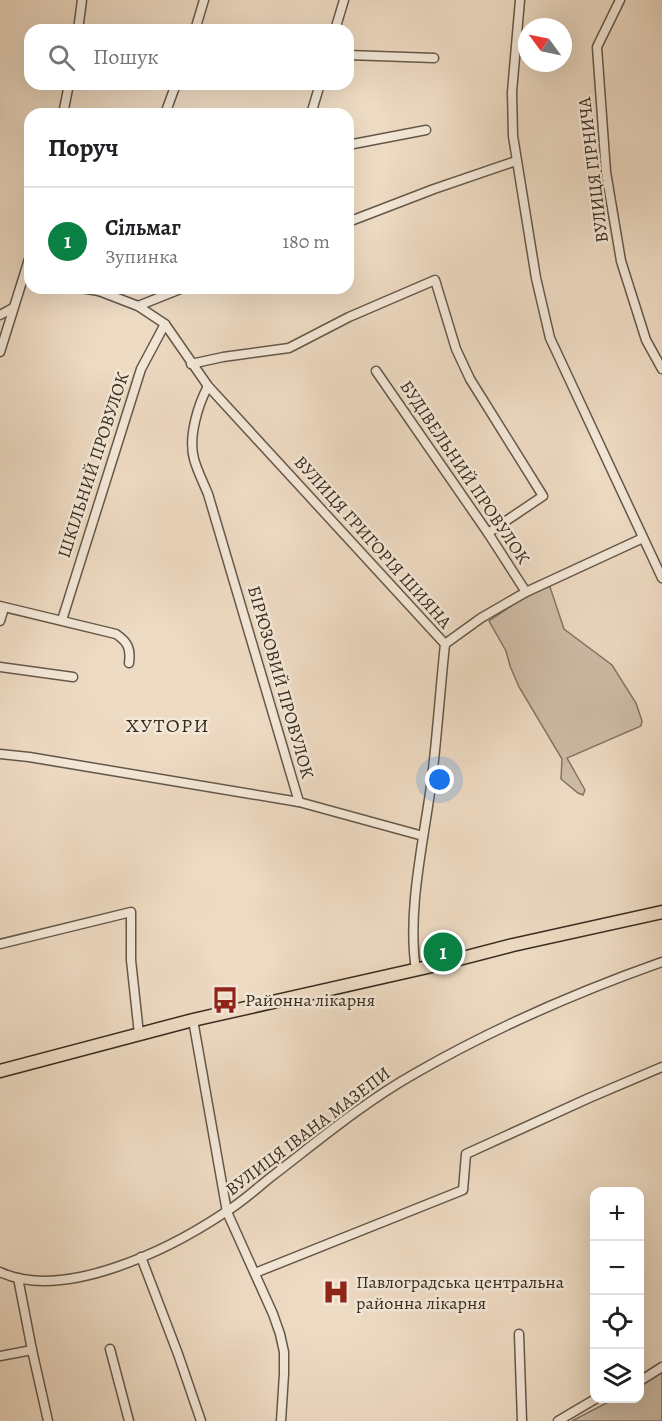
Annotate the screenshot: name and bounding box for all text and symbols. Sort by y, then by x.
north arrow [518,18,572,72]
search box [24,24,354,90]
icon: search [45,41,78,74]
text: Пошук [93,42,159,72]
street label: ВУЛИЦЯ ГІРНИЧА [572,95,614,244]
text: Поруч [48,130,119,165]
text: Сільмаг [105,213,181,243]
text: 1 [64,228,71,255]
text: 180 m [282,228,330,255]
text: Зупинка [105,243,178,270]
street label: ШКІЛЬНИЙ ПРОВУЛОК [52,368,135,561]
street label: БУДІВЕЛЬНИЙ ПРОВУЛОК [394,375,536,569]
street label: ВУЛИЦЯ ГРИГОРІЯ ШИЯНА [289,450,457,634]
street label: БІРЮЗОВИЙ ПРОВУЛОК [242,583,320,782]
district label: ХУТОРИ [126,712,210,739]
your location [425,765,454,794]
pin: 1 [424,930,462,974]
bus stop icon: Районна лікарня [210,985,240,1015]
place label: Районна лікарня [245,988,375,1012]
street label: ВУЛИЦЯ ІВАНА МАЗЕПИ [221,1061,395,1201]
map controls [590,1187,644,1403]
button: + [590,1187,644,1241]
button: − [590,1241,644,1295]
place label: Павлоградська центральна районна лікарня [356,1270,565,1315]
hospital icon: Павлоградська центральна районна лікарня [321,1277,351,1307]
button: locate [590,1295,644,1349]
button: layers [590,1349,644,1403]

